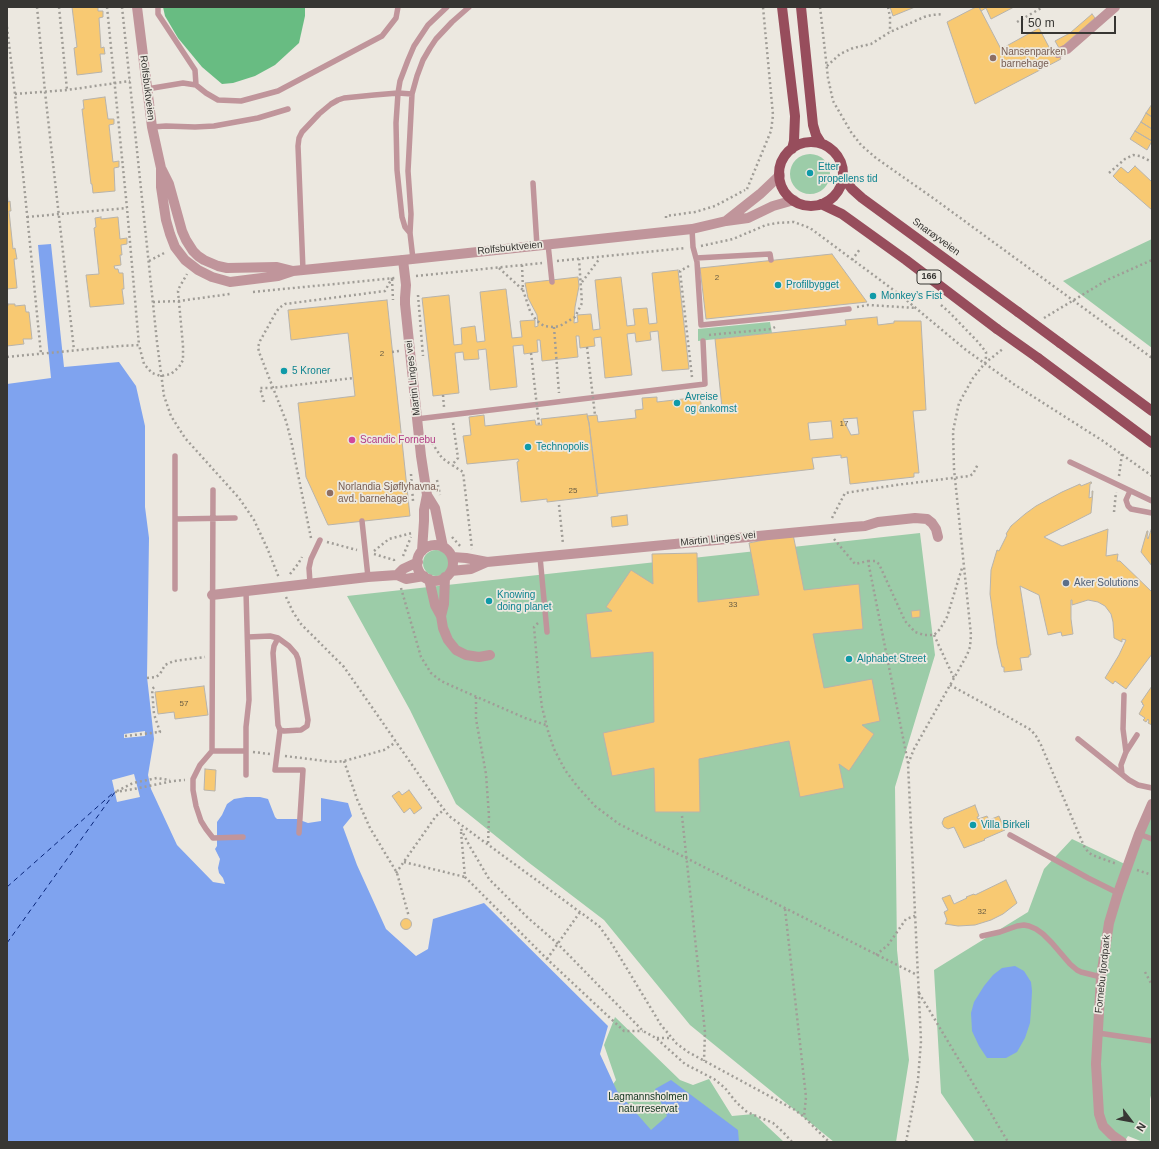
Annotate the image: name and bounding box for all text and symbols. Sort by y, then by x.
scale bar [1023,8,1118,34]
text: 50 m [1028,16,1055,30]
place label: Nansenparken barnehage [1001,46,1066,70]
marker: Nansenparken barnehage [988,53,998,63]
street label: Rolfsbuktveien [137,55,157,121]
place label: Etter propellens tid [818,161,877,184]
marker: Etter propellens tid [805,168,815,178]
street label: Snarøyveien [910,216,962,258]
street label: Rolfsbuktveien [477,239,543,257]
road number: 166 [917,270,941,284]
house number: 2 [715,273,719,283]
place label: Profilbygget [786,279,839,291]
marker: Profilbygget [773,280,783,290]
place label: Monkey’s Fist [881,290,942,302]
marker: Monkey’s Fist [868,291,878,301]
street label: Martin Linges vei [403,340,423,416]
house number: 2 [380,349,384,359]
place label: 5 Kroner [292,365,330,377]
marker: 5 Kroner [279,366,289,376]
place label: Avreise og ankomst [685,391,737,414]
marker: Avreise og ankomst [672,398,682,408]
house number: 17 [840,419,848,429]
place label: Scandic Fornebu [360,434,436,446]
marker: Scandic Fornebu [347,435,357,445]
place label: Technopolis [536,441,589,453]
marker: Technopolis [523,442,533,452]
place label: Norlandia Sjøflyhavna, avd. barnehage [338,481,439,504]
house number: 25 [569,486,577,496]
marker: Norlandia Sjøflyhavna, avd. barnehage [325,488,335,498]
street label: Martin Linges vei [680,529,756,549]
place label: Aker Solutions [1074,577,1138,589]
marker: Aker Solutions [1061,578,1071,588]
place label: Knowing doing planet [497,589,551,612]
marker: Knowing doing planet [484,596,494,606]
house number: 33 [729,600,737,610]
place label: Alphabet Street [857,653,926,665]
marker: Alphabet Street [844,654,854,664]
house number: 57 [180,699,188,709]
place label: Villa Birkeli [981,819,1030,831]
marker: Villa Birkeli [968,820,978,830]
house number: 32 [978,907,986,917]
street label: Fornebu fjordpark [1093,934,1113,1014]
park label: Lagmannsholmen naturreservat [608,1091,688,1114]
north arrow [1111,1101,1151,1141]
text: N [1134,1121,1148,1134]

